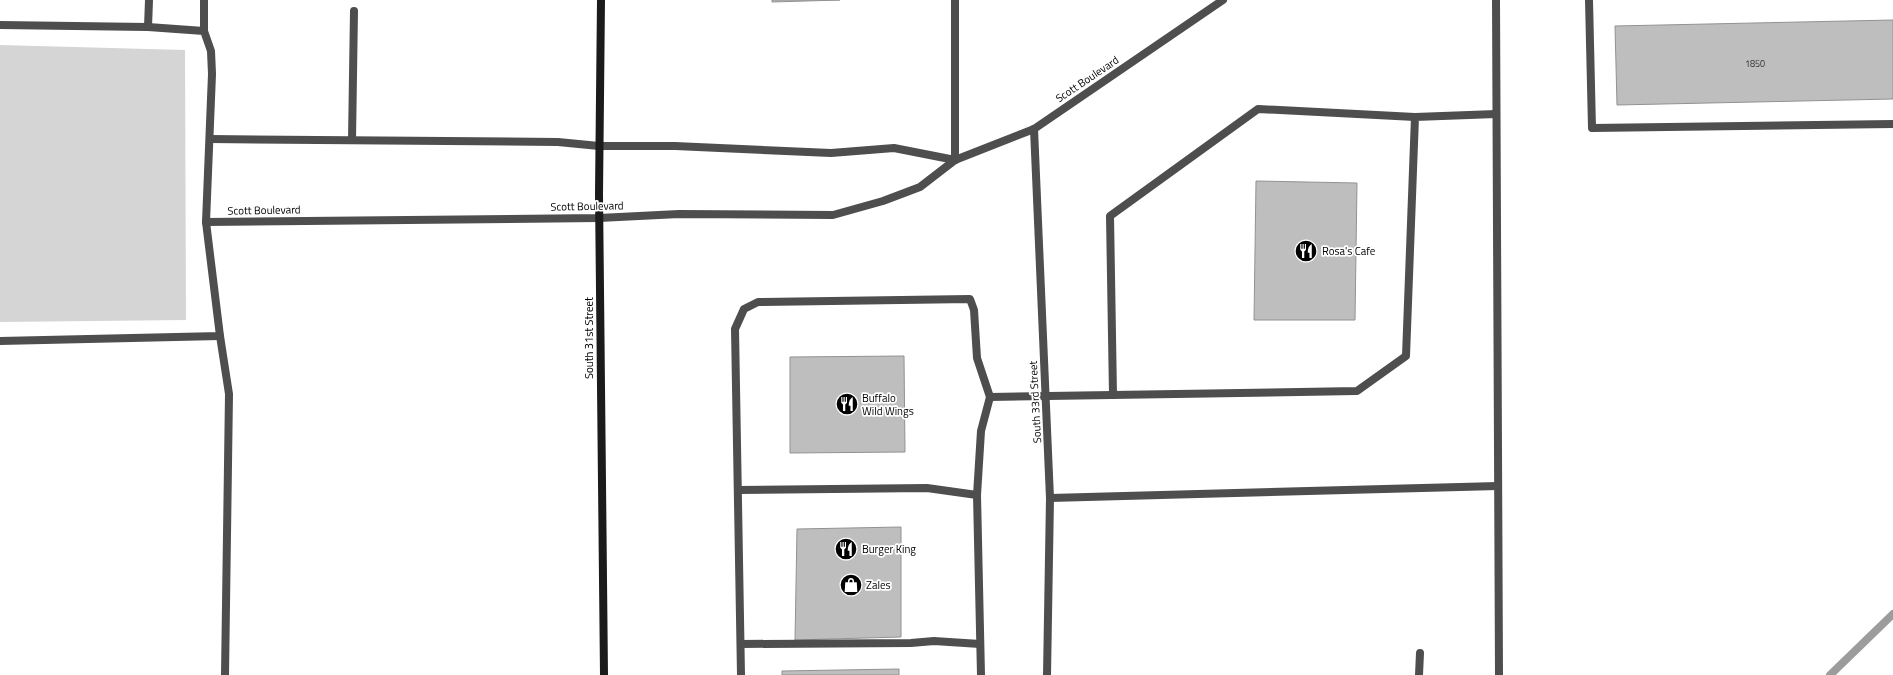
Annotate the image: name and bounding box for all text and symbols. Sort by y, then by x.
street label: Scott Boulevard [1052,52,1122,106]
house number: 1850 [1745,57,1765,70]
street label: Scott Boulevard [550,197,624,215]
street label: Scott Boulevard [227,201,301,219]
restaurant icon: Rosa's Cafe [1293,238,1319,264]
place label: Rosa's Cafe [1322,243,1376,259]
street label: South 31st Street [581,297,597,379]
street label: South 33rd Street [1025,360,1045,444]
place label: Buffalo Wild Wings [862,390,914,419]
restaurant icon: Buffalo Wild Wings [834,391,860,417]
restaurant icon: Burger King [833,536,859,562]
place label: Burger King [862,541,916,557]
shop icon: Zales [838,572,864,598]
place label: Zales [866,577,891,593]

